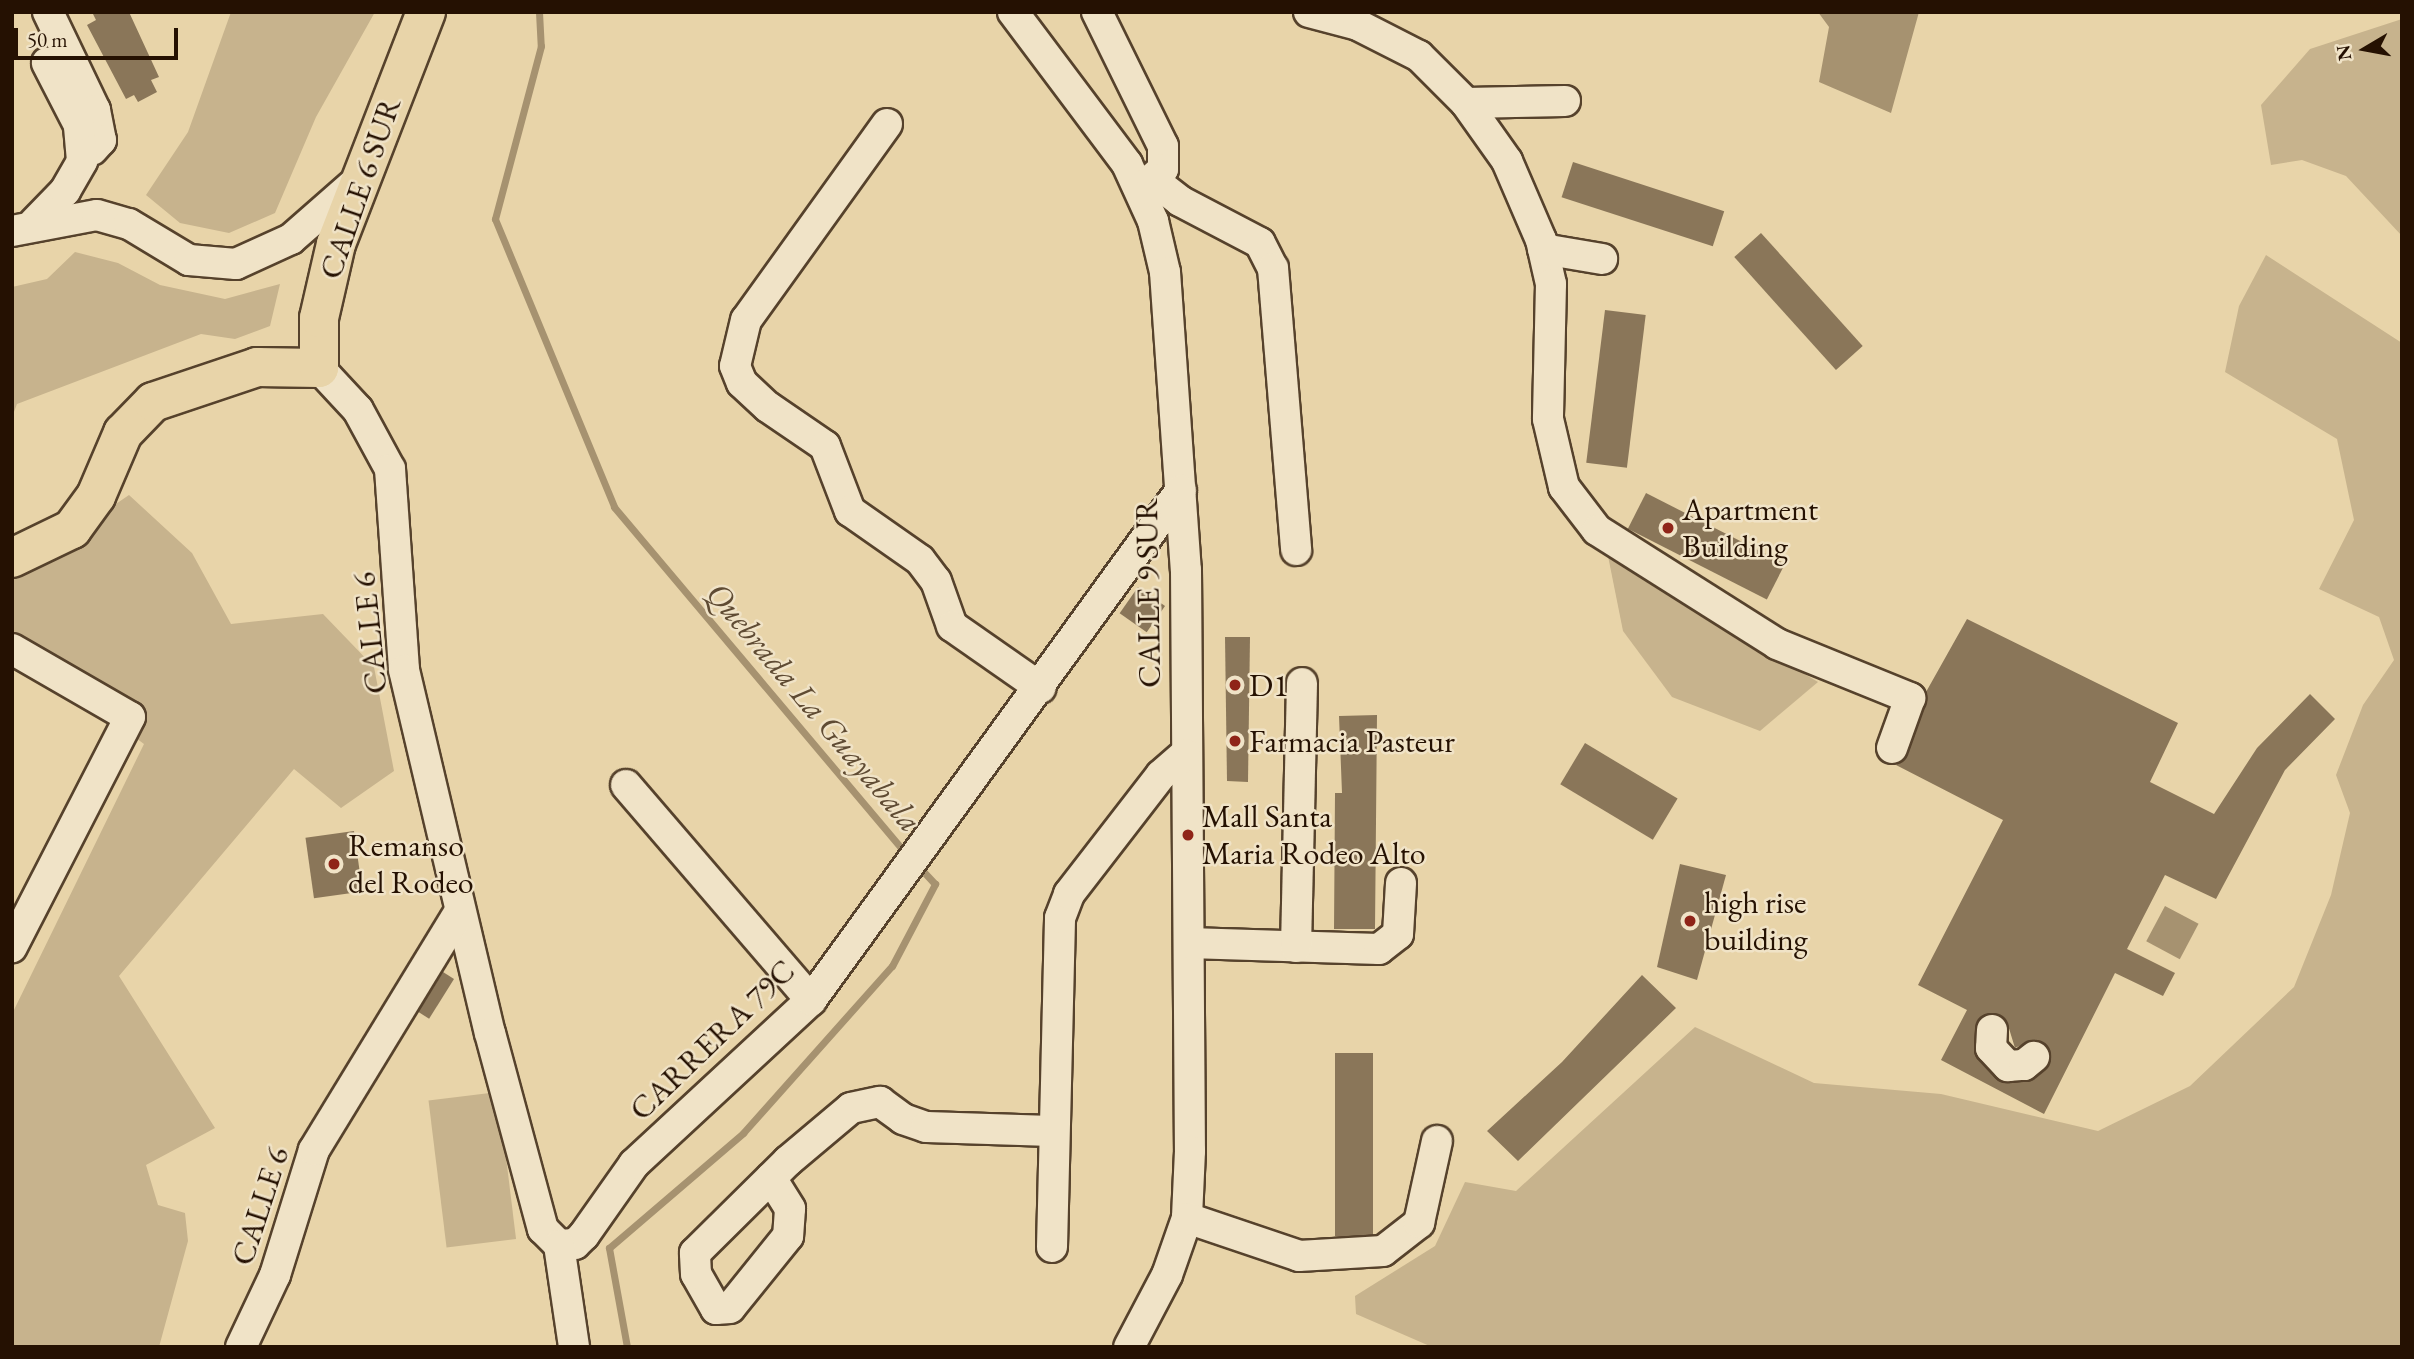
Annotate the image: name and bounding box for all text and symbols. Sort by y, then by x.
scale bar [18,14,182,58]
north arrow [2330,14,2400,84]
text: 50 m [27,26,68,53]
text: N [2330,43,2357,62]
street label: CALLE 6 SUR [311,92,409,284]
place label: Apartment Building [1682,491,1818,566]
street label: CALLE 9 SUR [1127,498,1169,688]
marker: Apartment Building [1660,520,1676,536]
street label: CALLE 6 [345,570,395,696]
water label: Quebrada La Guayabala [698,574,930,840]
place label: D1 [1249,666,1288,704]
marker: D1 [1227,677,1243,693]
place label: Farmacia Pasteur [1249,722,1455,760]
marker: Farmacia Pasteur [1227,733,1243,749]
place label: Mall Santa Maria Rodeo Alto [1202,798,1426,873]
place label: Remanso del Rodeo [348,827,474,902]
marker: Mall Santa Maria Rodeo Alto [1180,827,1196,843]
marker: Remanso del Rodeo [326,856,342,872]
place label: high rise building [1704,884,1808,959]
marker: high rise building [1682,913,1698,929]
street label: CARRERA 79C [621,952,803,1128]
street label: CALLE 6 [223,1142,297,1270]

